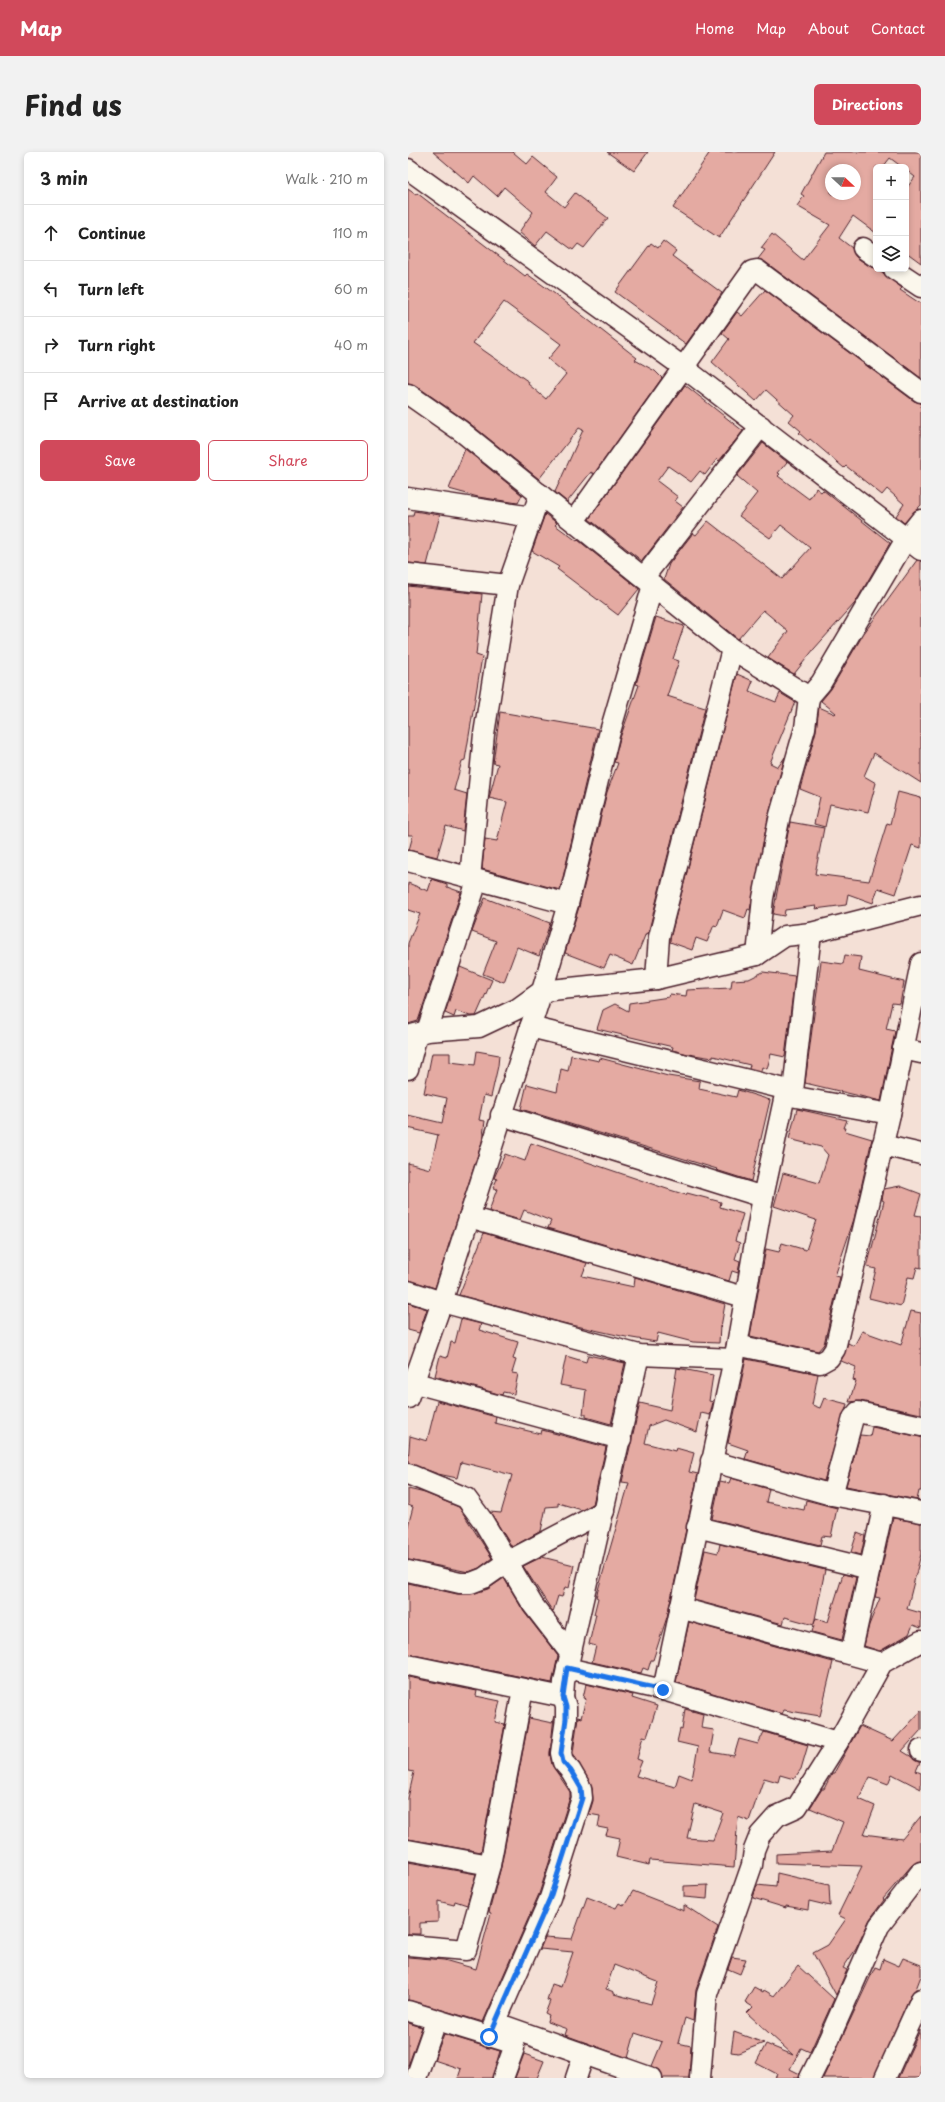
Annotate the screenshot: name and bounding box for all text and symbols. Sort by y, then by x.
text: Map [20,14,62,42]
text: Home [695,18,734,39]
text: Map [756,18,786,39]
text: About [808,18,849,39]
text: Contact [871,18,925,39]
text: Find us [24,83,122,126]
button: Directions [814,84,921,125]
north arrow [825,164,861,200]
map controls [873,164,909,272]
button: + [873,164,909,200]
text: 3 min [40,165,88,191]
text: Walk · 210 m [285,169,368,188]
button: − [873,200,909,236]
text: Continue [78,221,146,244]
icon: ahead [40,222,62,244]
text: 110 m [333,223,368,242]
button: layers [873,236,909,272]
text: Turn left [78,277,144,300]
icon: left [40,278,62,300]
text: 60 m [334,279,368,298]
text: Turn right [78,333,155,356]
icon: right [40,334,62,356]
text: 40 m [334,335,368,354]
text: Arrive at destination [78,389,239,412]
icon: arrive [40,390,62,412]
button: Save [40,440,200,481]
button: Share [208,440,368,481]
route end [654,1681,672,1699]
route start [480,2028,498,2046]

